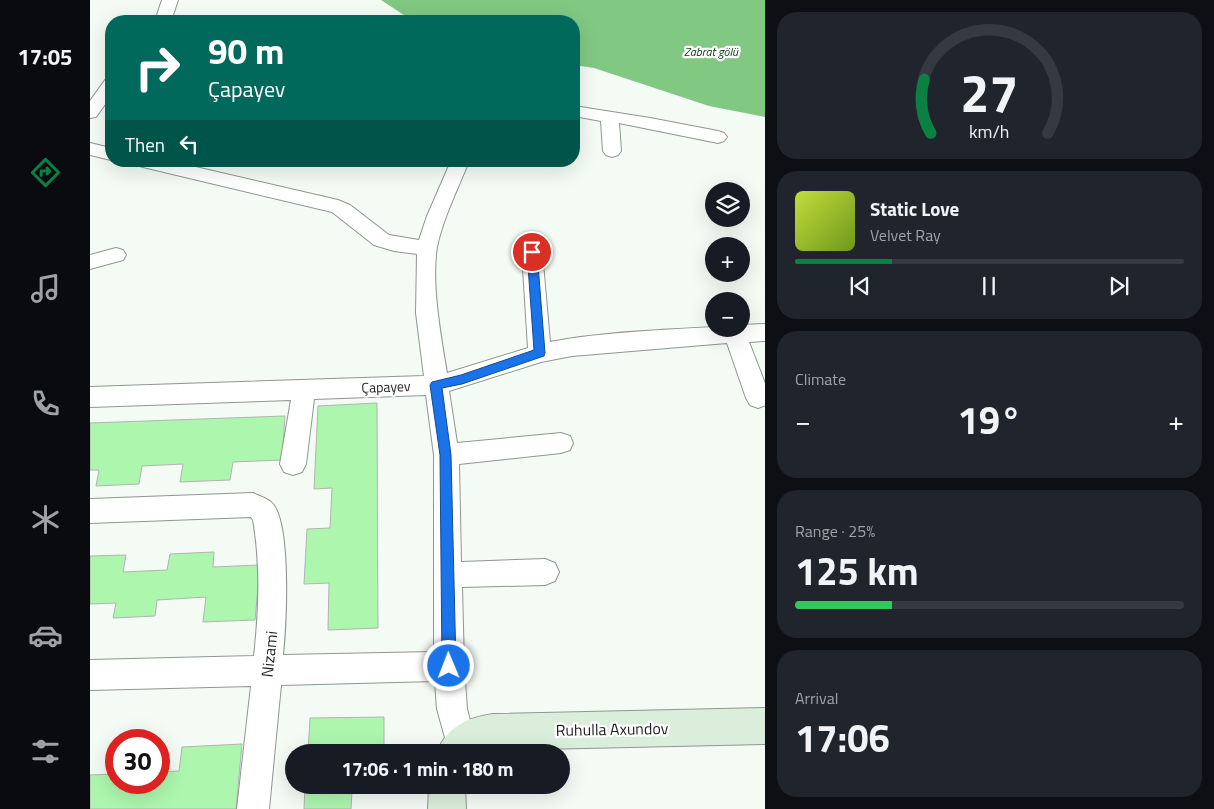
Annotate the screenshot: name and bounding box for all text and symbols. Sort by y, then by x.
text: 90 m [208,24,284,78]
icon: right [125,35,190,100]
text: 17:05 [18,40,72,74]
water label: Zabrat gölü [684,42,739,61]
text: 27 [960,53,1019,132]
text: Çapayev [208,72,285,106]
text: km/h [969,118,1010,145]
text: Then [125,130,165,159]
icon: left [175,130,203,158]
icon: directions [28,155,63,190]
map controls [705,182,750,337]
button: layers [705,182,750,227]
text: Static Love [870,194,959,223]
text: Velvet Ray [870,223,941,247]
pin [511,231,553,273]
button: + [705,237,750,282]
icon: arrive [518,238,546,266]
icon: music [28,271,63,306]
icon: previous [846,272,874,300]
icon: pause [975,272,1003,300]
icon: next [1105,272,1133,300]
button: − [705,292,750,337]
text: Climate [795,367,846,391]
street label: Çapayev [361,375,411,398]
icon: phone [28,386,63,421]
text: 19° [958,391,1021,449]
text: − [795,399,811,442]
text: + [1168,399,1184,442]
icon: climate [28,502,63,537]
text: Range · 25% [795,519,875,543]
text: 125 km [795,542,919,600]
icon: car [28,618,63,653]
street label: Nizami [255,630,283,678]
position arrow [422,639,474,691]
text: Arrival [795,686,838,710]
text: 17:06 [795,709,890,767]
street label: Ruhulla Axundov [555,716,669,742]
speed limit sign: 30 [105,729,170,794]
icon: filters [28,734,63,769]
text: 17:06 · 1 min · 180 m [341,754,514,783]

